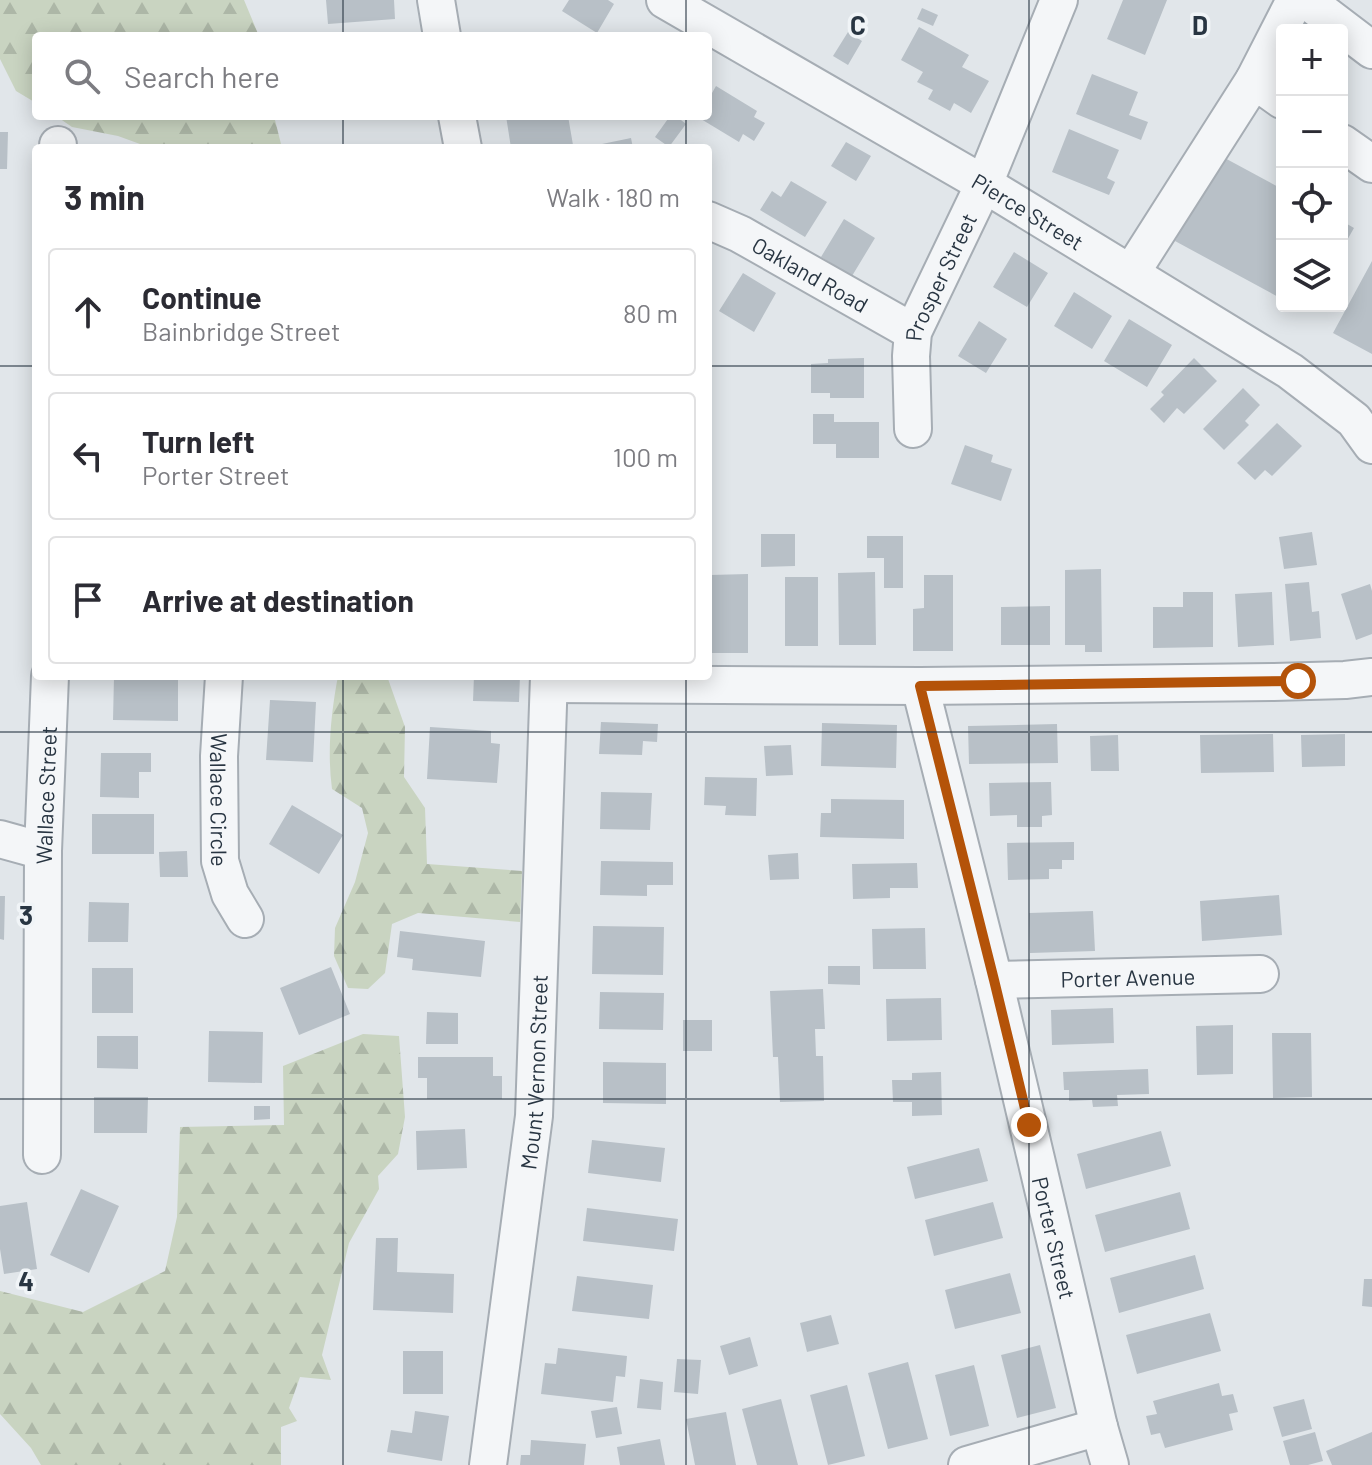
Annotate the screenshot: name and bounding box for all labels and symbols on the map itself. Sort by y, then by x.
text: C [850,9,866,40]
text: D [1192,9,1208,40]
street label: Pierce Street [968,167,1089,255]
street label: Prosper Street [899,208,981,342]
street label: Oakland Road [748,231,873,317]
route start [1280,663,1316,699]
street label: Wallace Street [30,725,61,864]
street label: Wallace Circle [206,732,233,867]
text: 3 [19,899,33,930]
street label: Porter Avenue [1060,962,1196,991]
street label: Mount Vernon Street [514,974,552,1171]
route end [1011,1107,1047,1143]
street label: Porter Street [1028,1174,1081,1302]
text: 4 [18,1265,34,1296]

